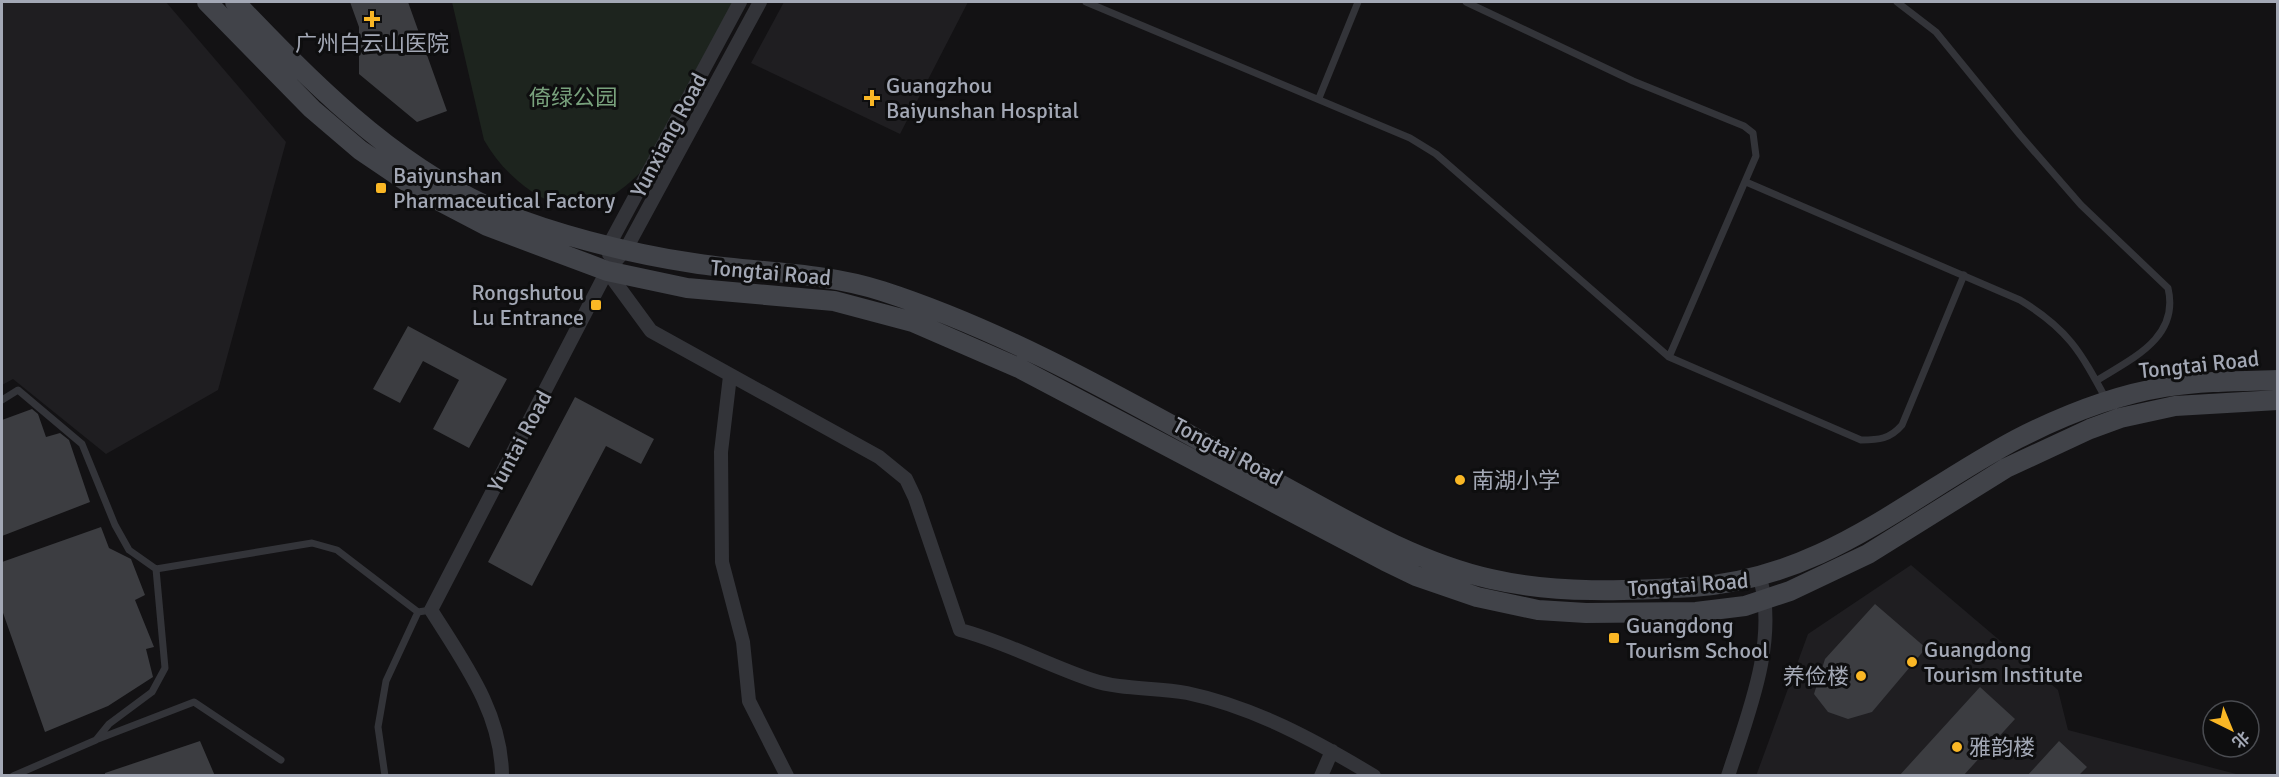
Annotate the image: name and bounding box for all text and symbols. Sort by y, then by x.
marker: 广州白云山医院 [363,10,381,28]
place label: 广州白云山医院 [295,30,449,57]
street label: Yunxiang Road [624,68,713,202]
place label: Guangzhou Baiyunshan Hospital [886,72,1079,124]
park label: 倚绿公园 [529,84,617,111]
marker: Guangzhou Baiyunshan Hospital [863,89,881,107]
place label: Baiyunshan Pharmaceutical Factory [393,162,616,214]
marker: Baiyunshan Pharmaceutical Factory [374,181,388,195]
street label: Tongtai Road [710,254,832,291]
place label: Rongshutou Lu Entrance [471,279,584,331]
marker: Rongshutou Lu Entrance [589,298,603,312]
street label: Tongtai Road [2138,345,2261,384]
street label: Yuntai Road [481,386,557,497]
street label: Tongtai Road [1168,411,1287,492]
place label: 南湖小学 [1472,467,1560,494]
marker: 南湖小学 [1453,473,1467,487]
street label: Tongtai Road [1627,567,1749,602]
place label: Guangdong Tourism School [1626,612,1769,664]
marker: Guangdong Tourism School [1607,631,1621,645]
place label: Guangdong Tourism Institute [1924,636,2083,688]
marker: Guangdong Tourism Institute [1905,655,1919,669]
place label: 养俭楼 [1783,663,1849,690]
marker: 养俭楼 [1854,669,1868,683]
north arrow [2201,699,2261,759]
text: 北 [2228,726,2253,752]
place label: 雅韵楼 [1969,734,2035,761]
marker: 雅韵楼 [1950,740,1964,754]

